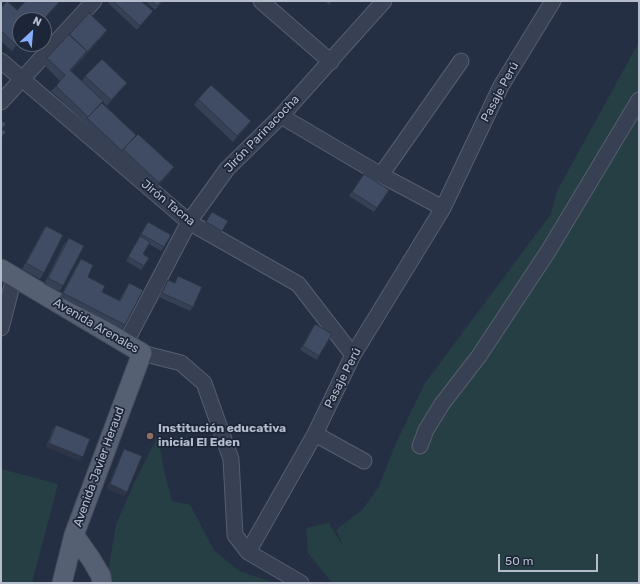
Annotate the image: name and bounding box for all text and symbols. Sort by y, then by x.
north arrow [12,12,52,52]
text: N [31,14,43,29]
street label: Pasaje Perú [478,60,522,124]
street label: Jirón Parinacocha [221,92,303,176]
street label: Jirón Tacna [138,177,198,229]
street label: Avenida Arenales [51,296,141,356]
street label: Pasaje Perú [322,345,364,411]
street label: Avenida Javier Heraud [71,405,127,529]
place label: Institución educativa inicial El Eden [158,422,286,450]
marker: Institución educativa inicial El Eden [145,431,155,441]
scale bar [500,546,600,572]
text: 50 m [505,554,533,568]

